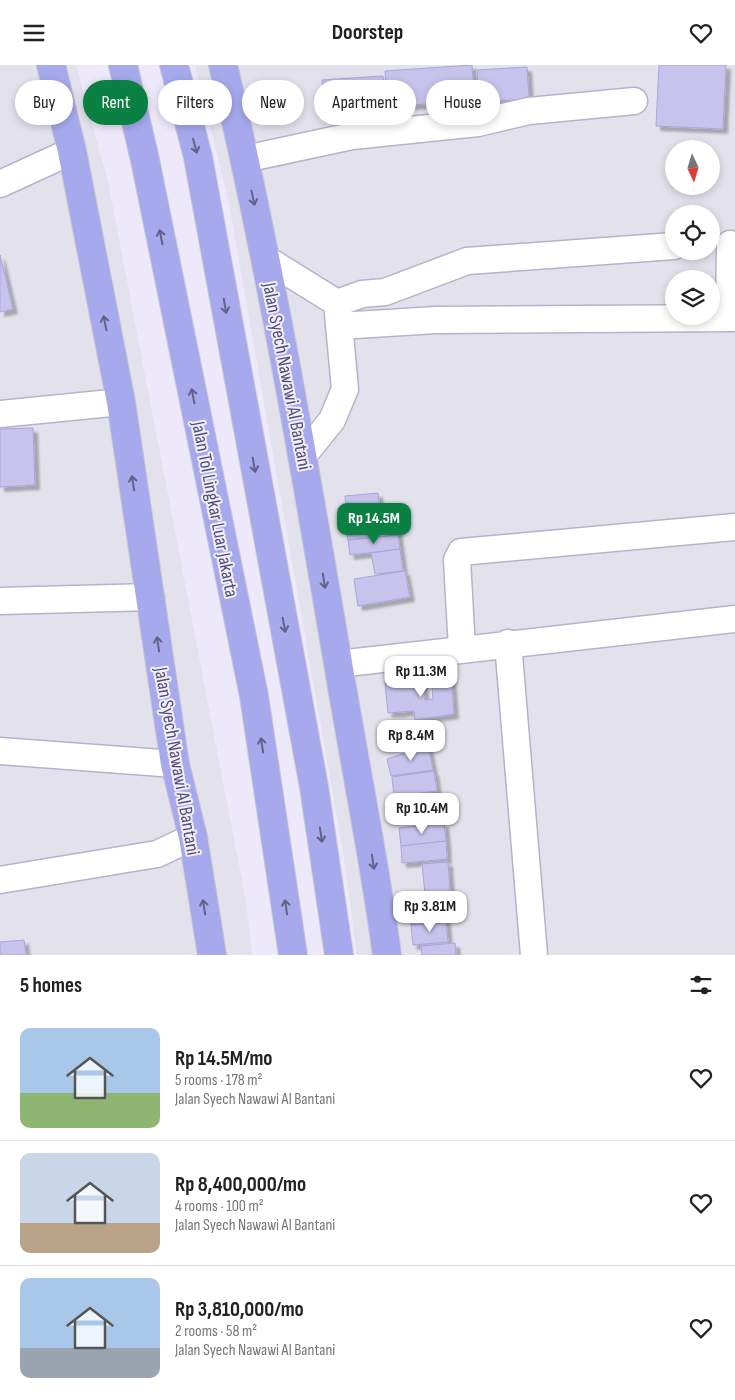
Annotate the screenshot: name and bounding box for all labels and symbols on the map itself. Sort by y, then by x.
one-way arrow [191,137,200,153]
north arrow [665,140,720,195]
one-way arrow [249,189,259,205]
one-way arrow [155,229,165,245]
street label: Jalan Syech Nawawi Al Bantani [257,280,316,472]
one-way arrow [221,297,231,313]
one-way arrow [100,315,110,331]
one-way arrow [188,389,197,405]
street label: Jalan Tol Lingkar Luar Jakarta [186,418,243,599]
one-way arrow [250,457,260,473]
one-way arrow [128,475,138,491]
pin: Rp 14.5M [322,503,426,545]
one-way arrow [320,573,330,589]
one-way arrow [279,617,289,633]
one-way arrow [152,636,162,652]
pin: Rp 11.3M [369,655,473,698]
street label: Jalan Syech Nawawi Al Bantani [148,665,204,857]
pin: Rp 8.4M [365,719,457,762]
one-way arrow [256,737,266,753]
pin: Rp 10.4M [370,793,474,835]
one-way arrow [316,827,326,843]
one-way arrow [369,854,379,870]
pin: Rp 3.81M [378,891,482,933]
one-way arrow [199,899,209,915]
one-way arrow [281,899,291,915]

